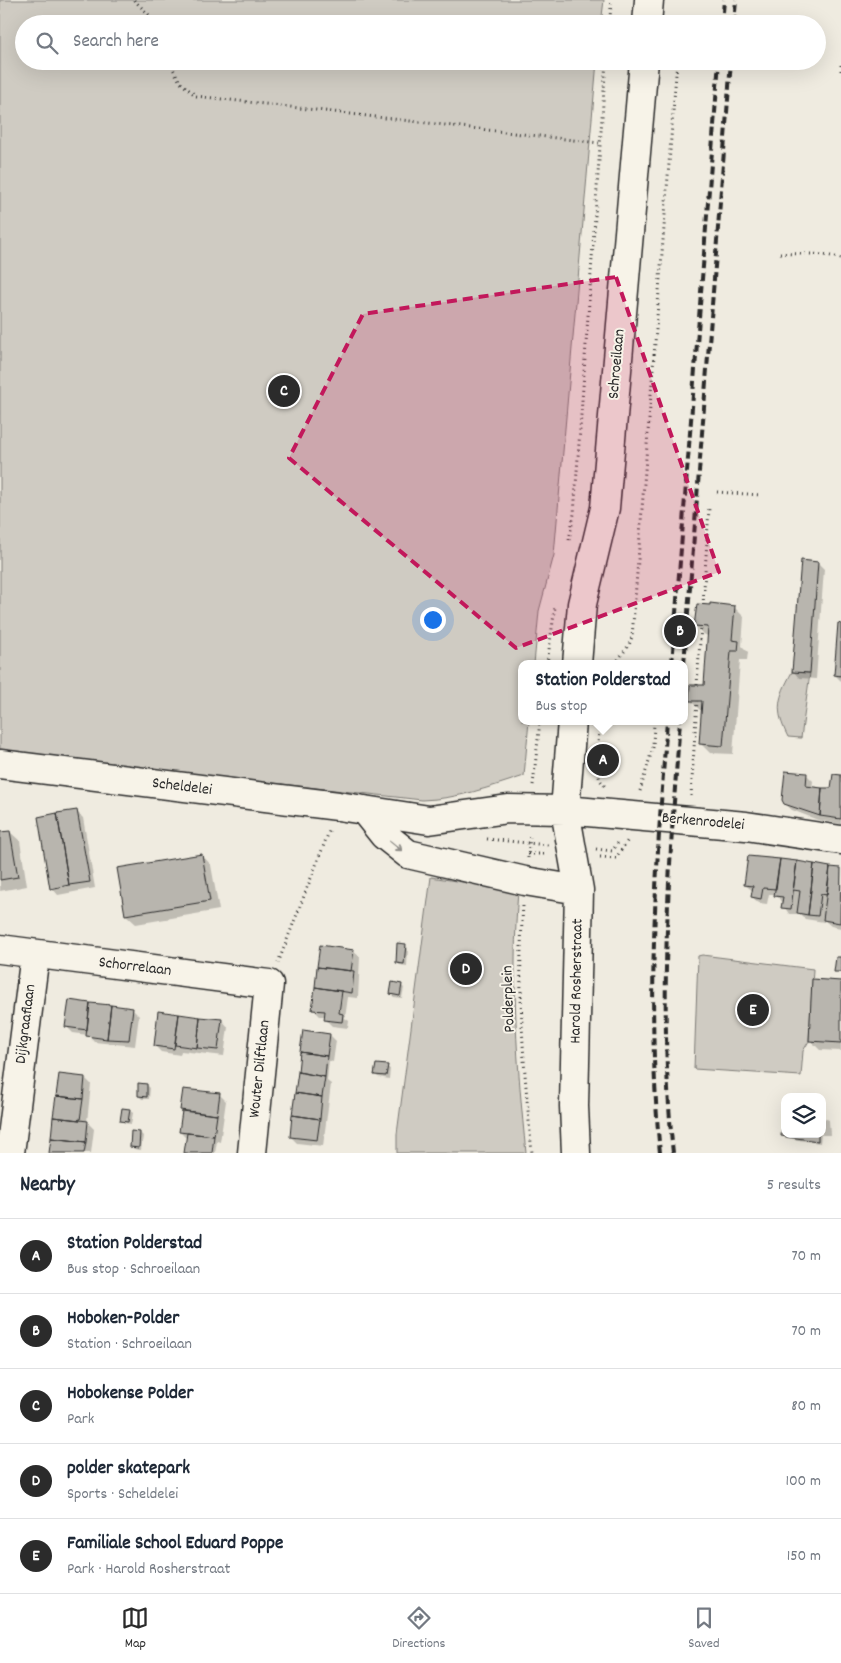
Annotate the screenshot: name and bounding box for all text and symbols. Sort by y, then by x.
search box [15,15,826,70]
icon: search [33,29,61,57]
text: Search here [73,29,159,56]
street label: Schroeilaan [602,328,632,400]
pin: C [268,372,300,410]
your location [420,607,446,633]
pin: B [664,612,696,650]
popup [518,660,688,725]
text: Station Polderstad [535,668,671,695]
text: Bus stop [535,695,587,718]
pin: A [587,741,619,779]
street label: Scheldelei [151,772,213,802]
street label: Berkenrodelei [661,807,745,837]
one-way arrow [390,840,403,851]
street label: Harold Rosherstraat [564,918,590,1044]
pin: D [450,950,482,988]
street label: Schorrelaan [97,951,173,983]
street label: Polderplein [496,965,522,1033]
street label: Dijkgraaflaan [10,983,42,1065]
pin: E [737,991,769,1029]
street label: Wouter Dilftlaan [243,1019,277,1119]
map controls [781,1093,826,1138]
button: layers [781,1093,826,1138]
text: Nearby [20,1171,75,1201]
text: 5 results [767,1174,821,1197]
text: Station Polderstad [67,1231,202,1258]
text: A [32,1245,40,1268]
text: 70 m [791,1245,821,1268]
text: Bus stop · Schroeilaan [67,1258,200,1281]
text: Hoboken-Polder [67,1306,179,1333]
text: B [32,1320,40,1343]
text: 70 m [791,1320,821,1343]
text: Station · Schroeilaan [67,1333,192,1356]
text: Hobokense Polder [67,1381,193,1408]
text: C [32,1395,40,1418]
text: 80 m [791,1395,821,1418]
text: Park [67,1408,94,1431]
text: polder skatepark [67,1456,190,1483]
text: D [32,1470,40,1493]
text: 100 m [785,1470,821,1493]
text: Sports · Scheldelei [67,1483,178,1506]
text: Familiale School Eduard Poppe [67,1531,283,1558]
text: E [32,1545,40,1568]
text: 150 m [787,1545,821,1568]
text: Park · Harold Rosherstraat [67,1558,230,1581]
tab: Map [121,1604,149,1654]
tab: Directions [392,1604,445,1654]
tab: Saved [688,1604,720,1654]

